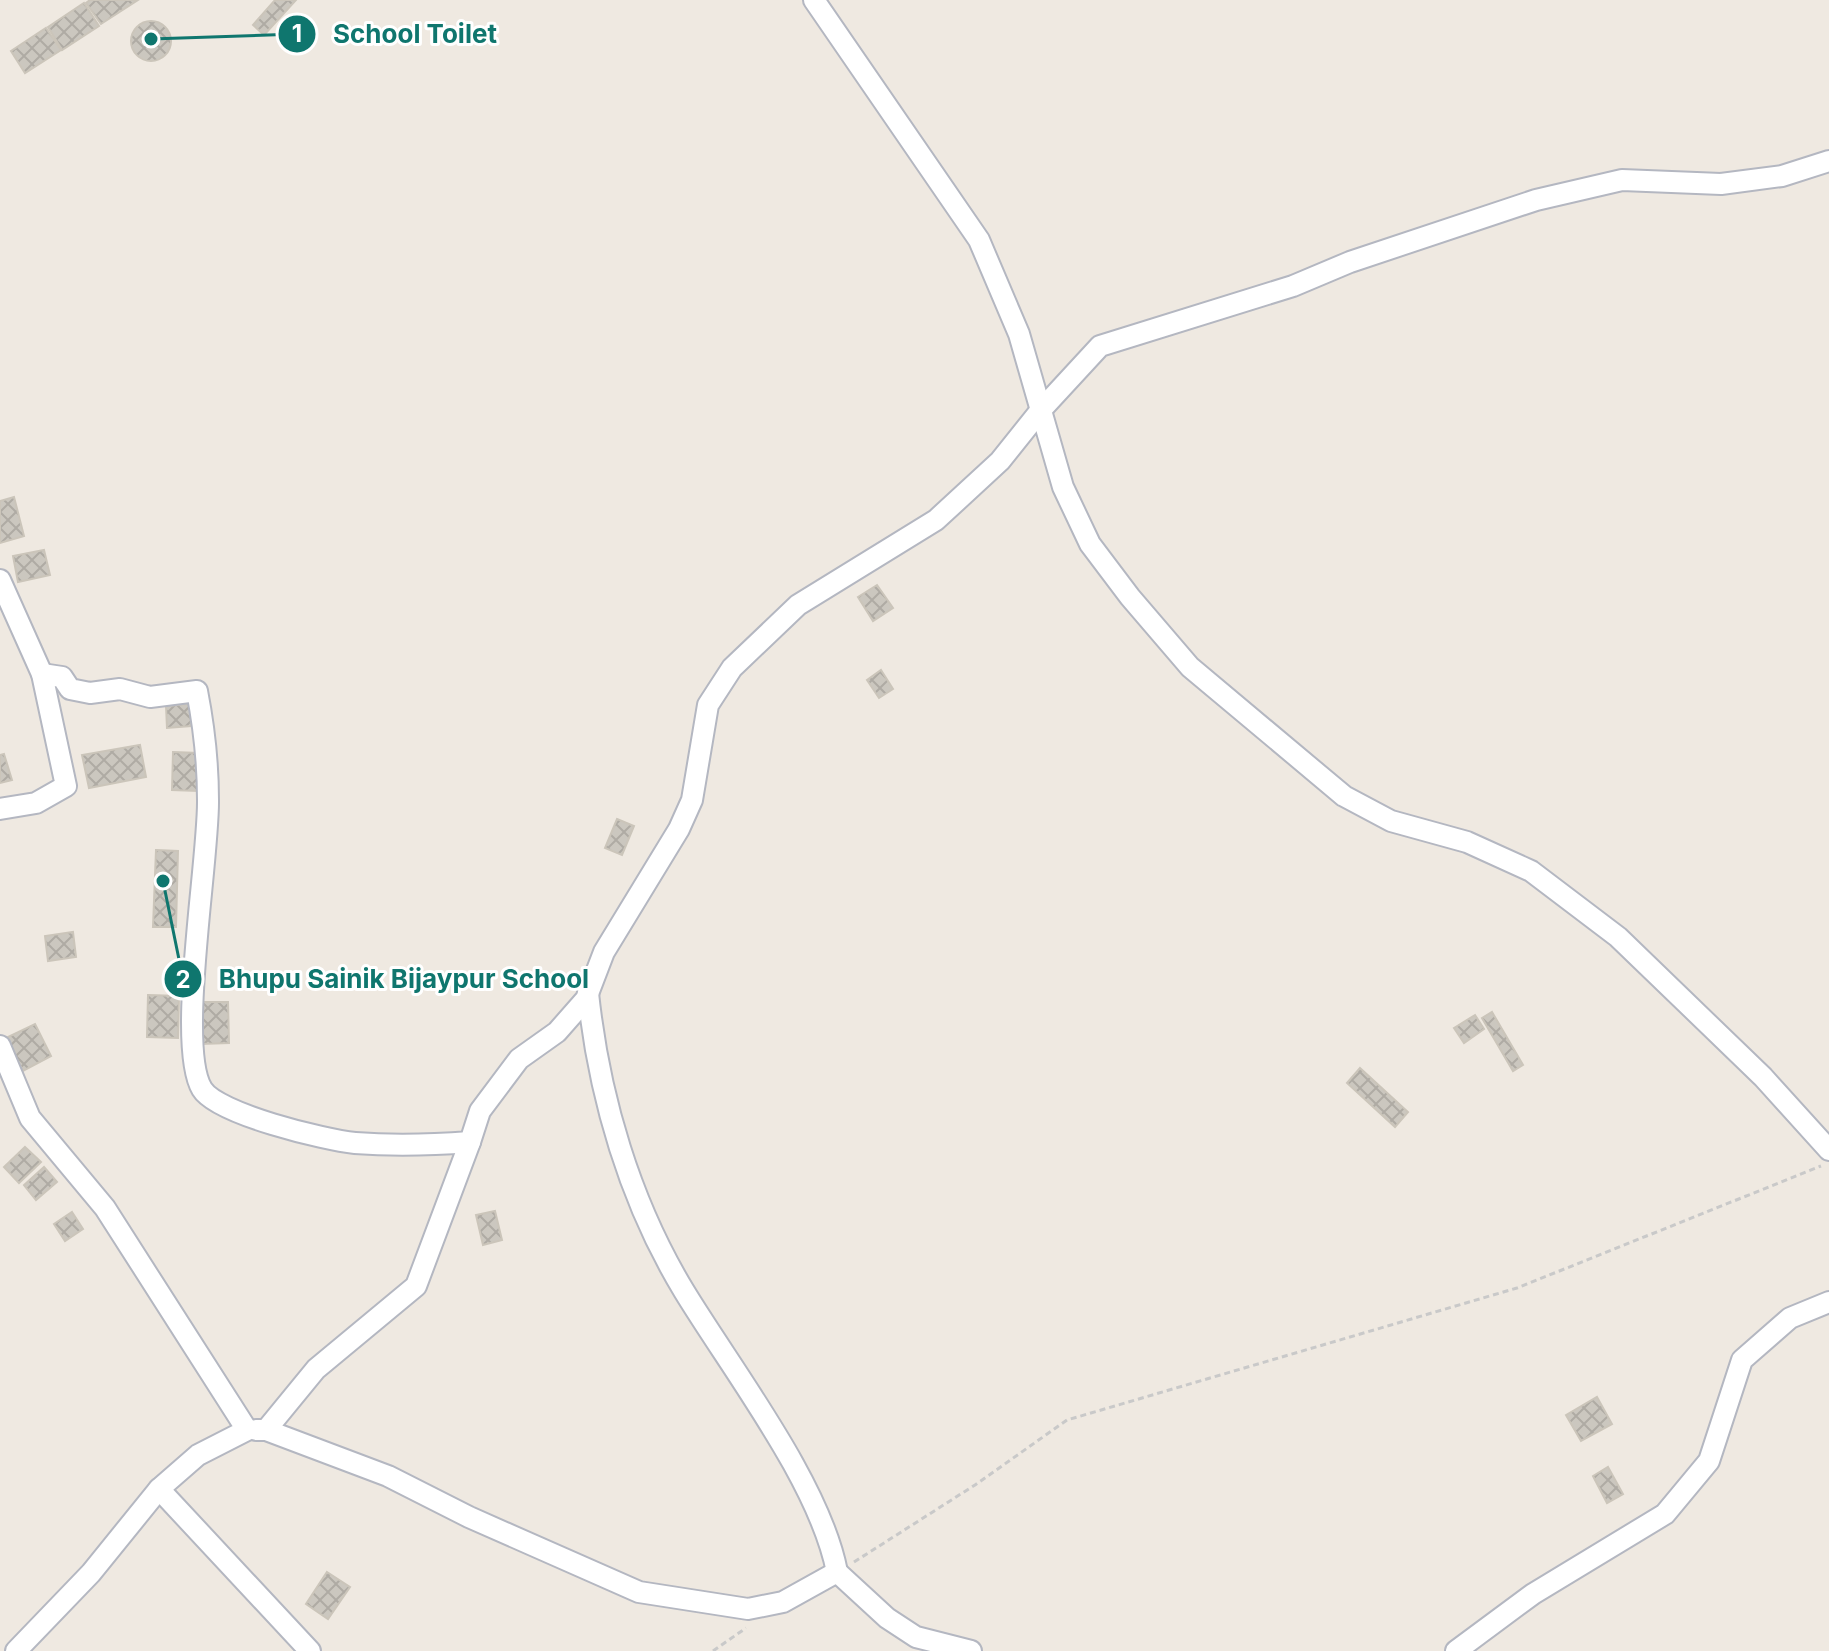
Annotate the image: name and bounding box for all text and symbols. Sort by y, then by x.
callout: School Toilet [277,9,513,59]
text: School Toilet [333,18,497,49]
text: 1 [292,19,302,48]
callout: Bhupu Sainik Bijaypur School [163,954,606,1004]
text: Bhupu Sainik Bijaypur School [219,963,589,994]
text: 2 [175,965,191,994]

